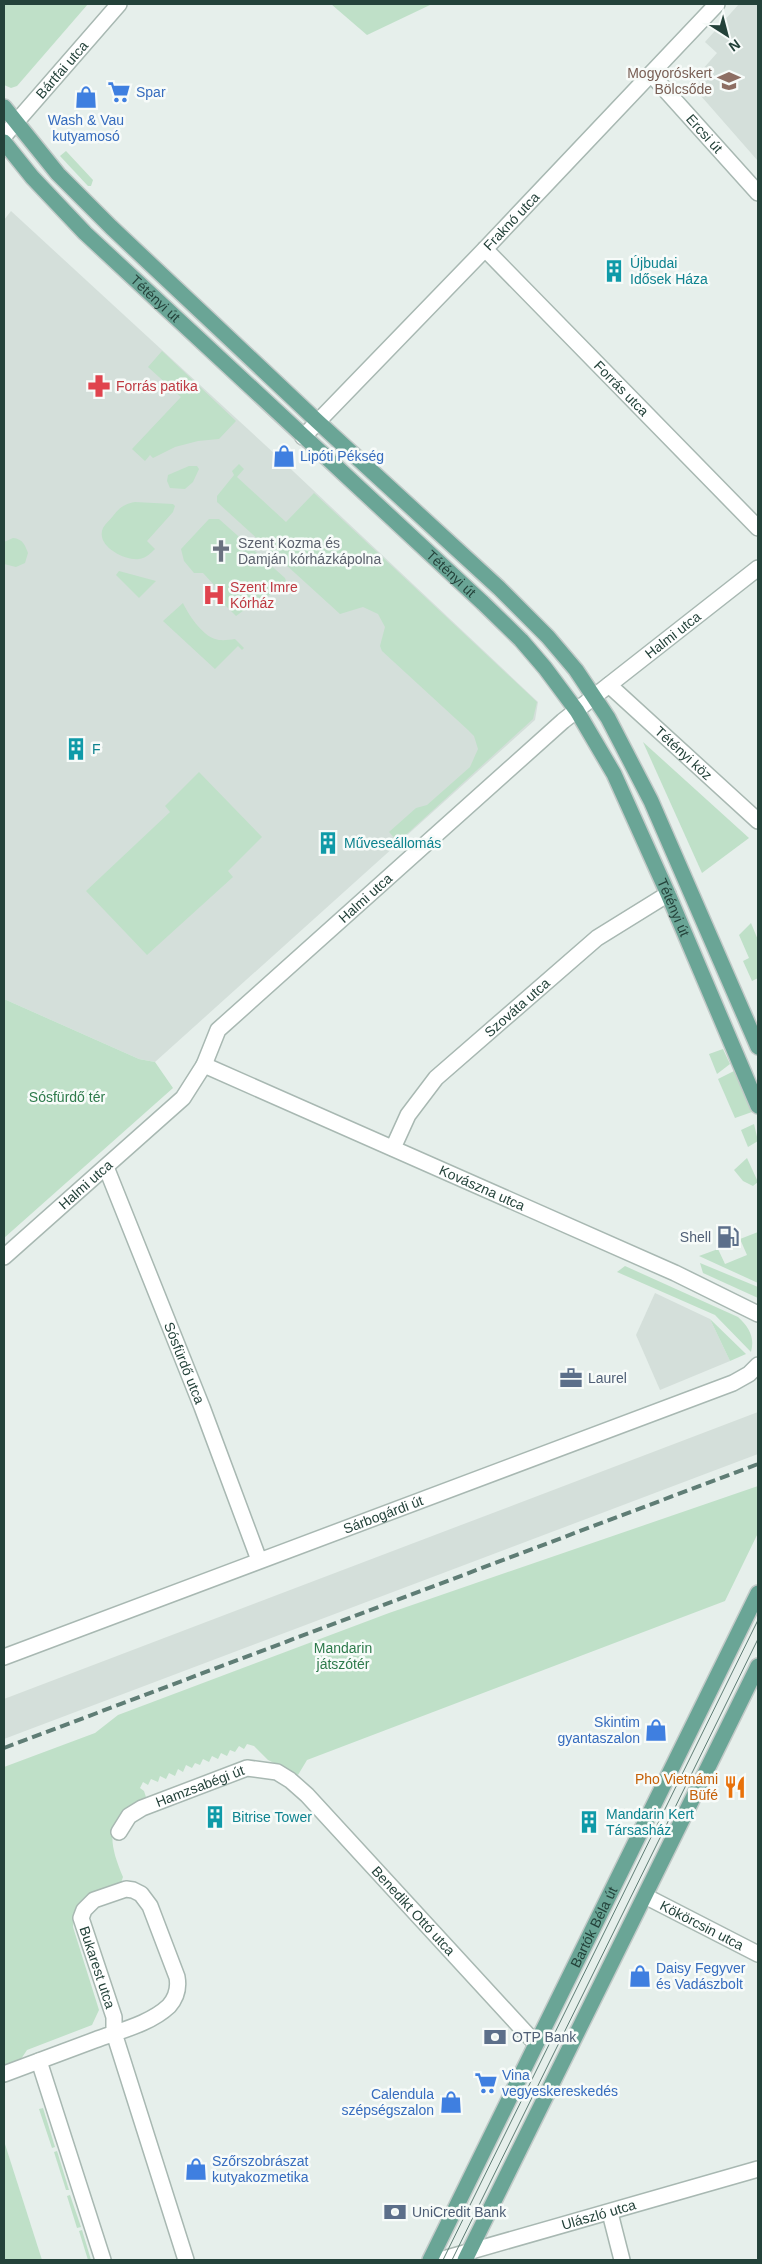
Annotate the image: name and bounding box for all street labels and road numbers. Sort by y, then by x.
street label: Bártfai utca [32,38,91,102]
street label: Ercsi út [683,111,726,156]
street label: Fraknó utca [480,189,543,254]
street label: Tétényi út [127,272,183,325]
street label: Forrás utca [591,357,652,419]
street label: Tétényi út [423,547,479,600]
street label: Halmi utca [642,608,704,662]
street label: Tétényi köz [652,723,715,783]
street label: Halmi utca [335,870,395,926]
street label: Tétényi út [654,876,693,939]
street label: Szováta utca [481,975,553,1040]
street label: Halmi utca [55,1157,116,1213]
street label: Kovászna utca [437,1162,528,1214]
street label: Sósfürdő utca [161,1320,208,1406]
street label: Sárbogárdi út [341,1492,425,1537]
street label: Hamzsabégi út [153,1762,246,1810]
street label: Benedikt Ottó utca [369,1863,459,1959]
street label: Bartók Béla út [567,1884,620,1970]
street label: Kökörcsin utca [657,1897,747,1953]
street label: Bukarest utca [76,1924,119,2011]
street label: Ulászló utca [560,2196,638,2233]

